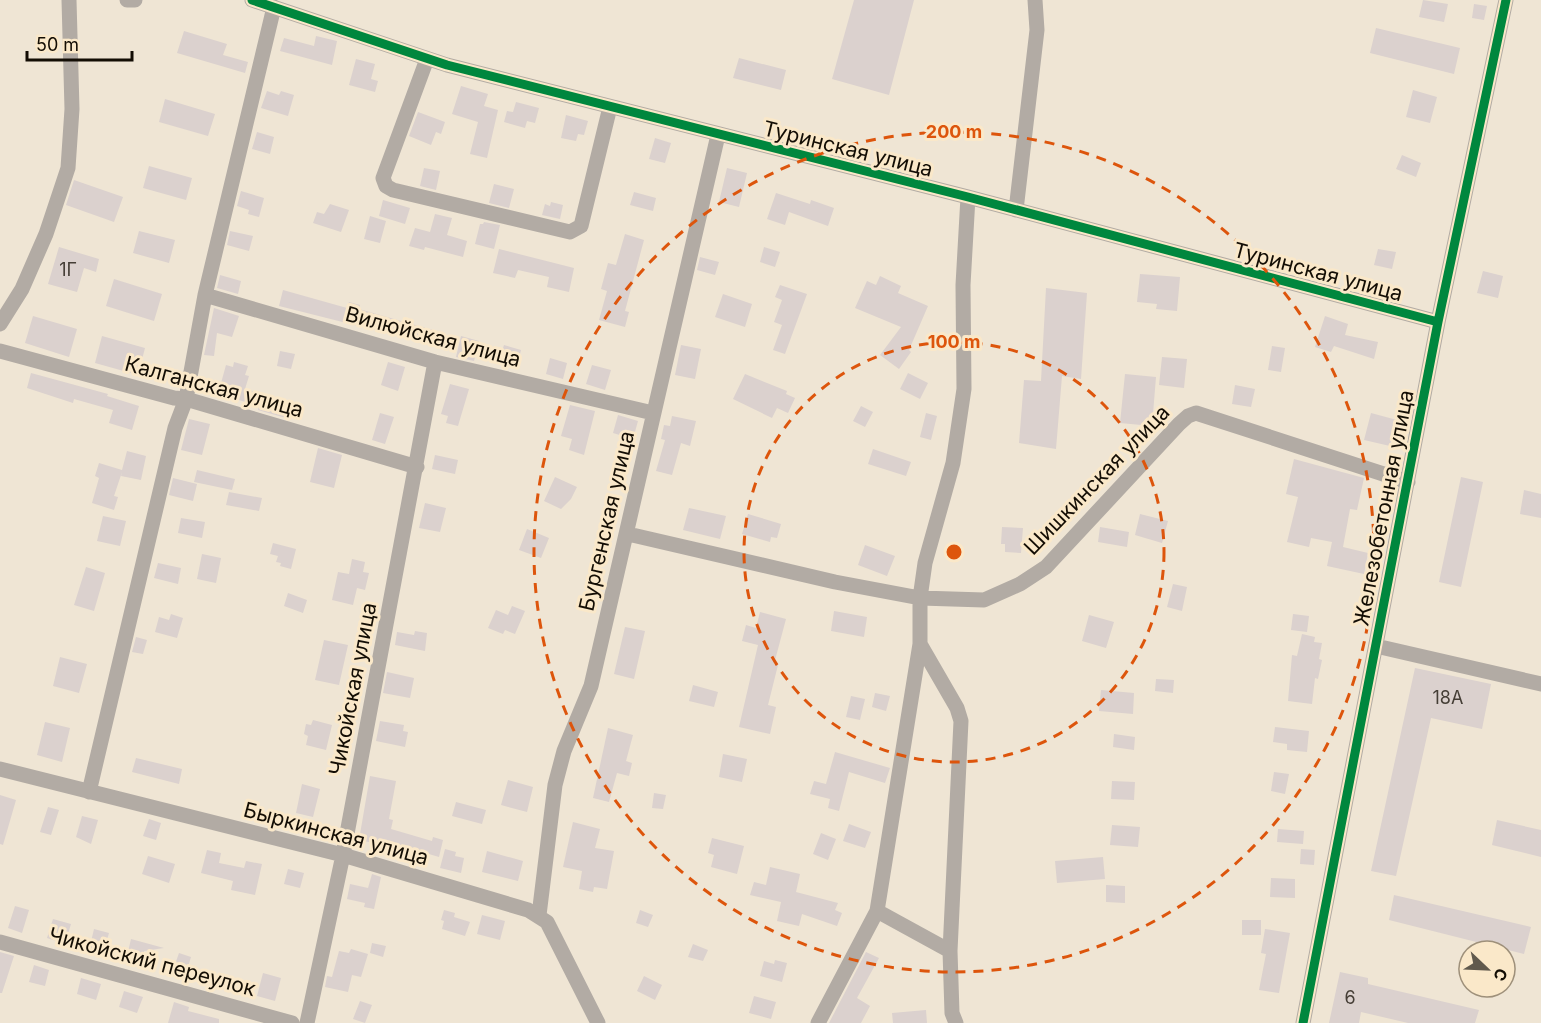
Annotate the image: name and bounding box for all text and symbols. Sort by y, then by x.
scale bar [27,24,132,62]
text: 50 m [36,34,79,55]
street label: Туринская улица [761,115,936,182]
text: 200 m [926,121,982,142]
street label: Туринская улица [1231,237,1405,306]
house number: 1Г [59,259,77,280]
street label: Вилюйская улица [343,301,524,372]
text: 100 m [928,331,980,352]
street label: Калганская улица [122,351,306,422]
street label: Железобетонная улица [1348,388,1419,628]
street label: Шишкинская улица [1019,400,1175,560]
street label: Бургенская улица [574,428,639,613]
centre of rings [944,542,964,562]
street label: Чикойская улица [324,600,382,777]
house number: 18А [1433,687,1463,708]
street label: Быркинская улица [241,797,431,870]
street label: Чикойский переулок [46,922,259,1001]
north arrow [1457,939,1517,999]
text: С [1489,966,1512,984]
house number: 6 [1344,987,1356,1008]

